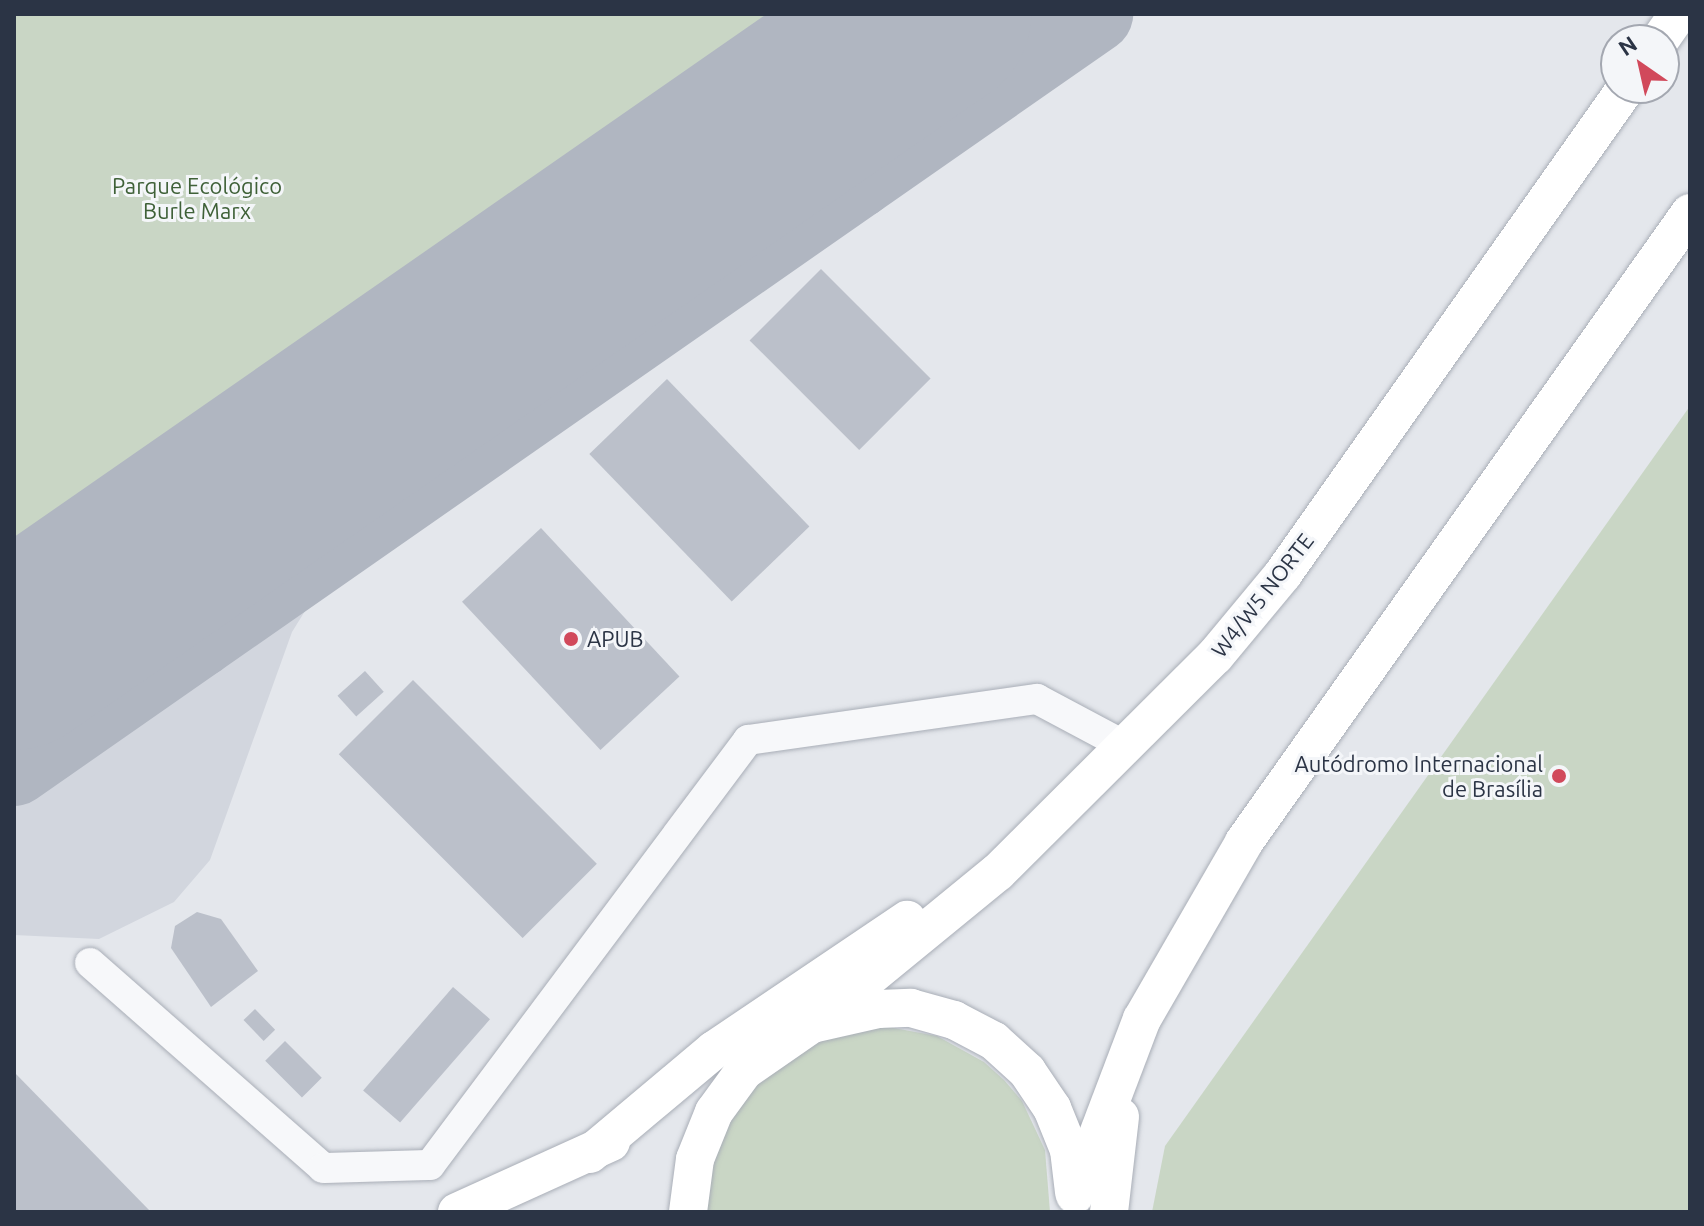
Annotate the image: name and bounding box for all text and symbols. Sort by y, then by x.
north arrow [1600,24,1680,104]
text: N [1614,30,1641,60]
park label: Parque Ecológico Burle Marx [112,172,282,224]
street label: W4/W5 NORTE [1205,528,1319,662]
place label: APUB [587,626,643,652]
marker: APUB [562,630,580,648]
place label: Autódromo Internacional de Brasília [1294,750,1543,802]
marker: Autódromo Internacional de Brasília [1550,767,1568,785]

